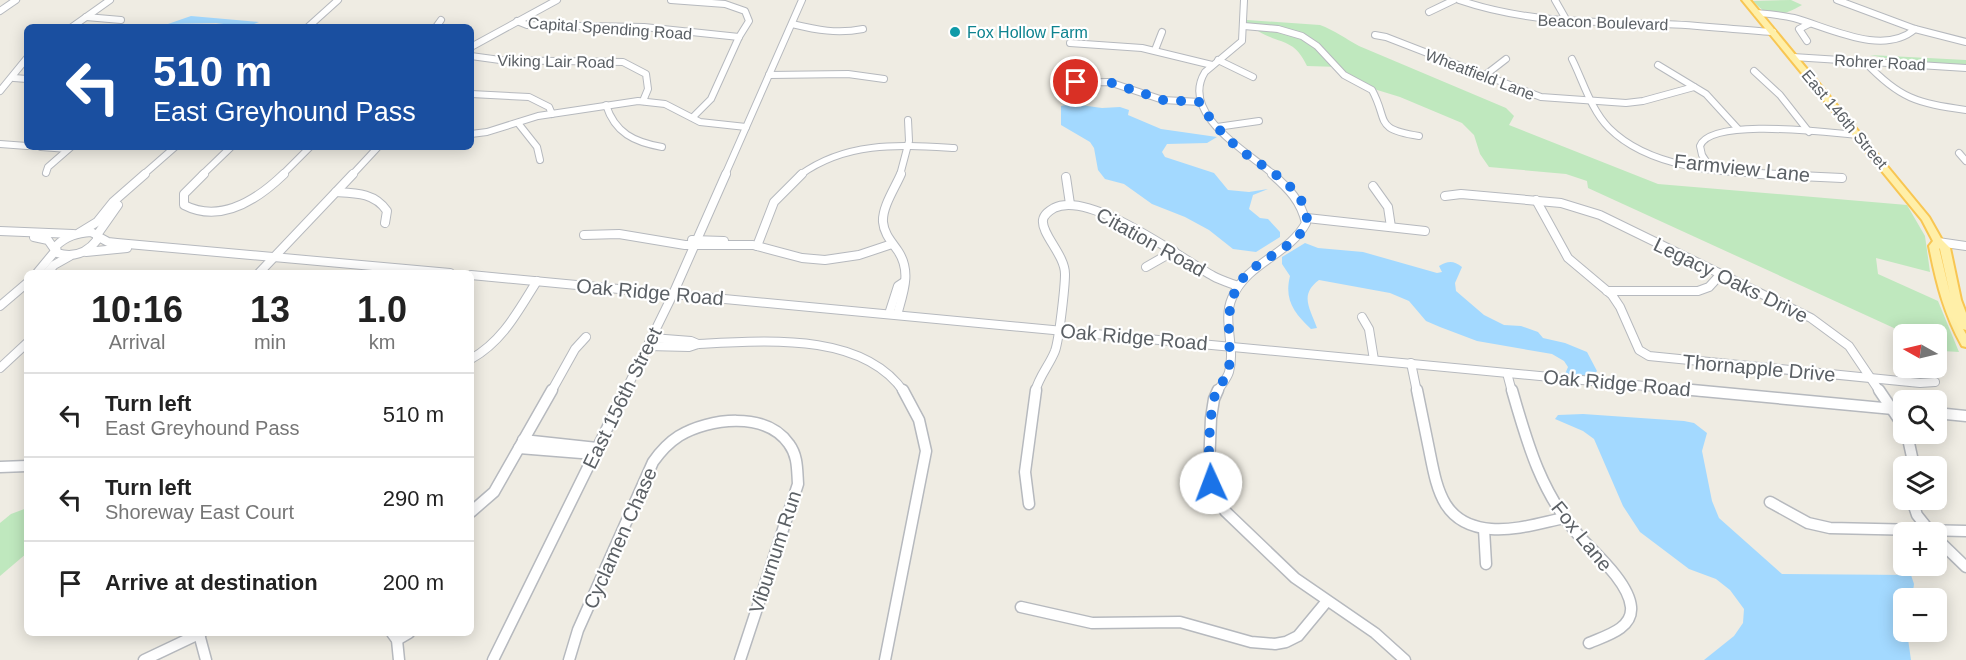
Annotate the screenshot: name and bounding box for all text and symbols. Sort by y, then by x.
street label: Beacon Boulevard [1537,12,1669,33]
street label: Capital Spending Road [527,14,693,43]
place label: Fox Hollow Farm [967,24,1088,41]
marker: Fox Hollow Farm [948,25,962,39]
street label: Wheatfield Lane [1423,46,1537,103]
icon: left [54,48,132,126]
text: 510 m [153,48,272,95]
street label: Viking Lair Road [497,52,615,71]
street label: Rohrer Road [1834,52,1926,73]
pin [1050,56,1101,107]
icon: arrive [1059,65,1092,98]
street label: East 146th Street [1798,67,1891,173]
text: East Greyhound Pass [153,97,416,127]
street label: Farmview Lane [1673,150,1811,186]
street label: Citation Road [1093,203,1209,281]
street label: Legacy Oaks Drive [1650,233,1812,327]
street label: Oak Ridge Road [575,275,725,309]
text: 10:16 [91,289,183,330]
text: 13 [250,289,290,330]
text: 1.0 [357,289,407,330]
street label: Oak Ridge Road [1059,320,1209,354]
street label: East 156th Street [578,323,666,472]
north arrow [1893,324,1947,378]
map controls [1893,324,1947,642]
text: Arrival [109,331,165,353]
text: min [254,331,286,353]
text: km [369,331,395,353]
street label: Thornapple Drive [1682,350,1836,386]
street label: Oak Ridge Road [1542,366,1692,400]
button: search [1893,390,1947,444]
text: Turn left [105,391,191,416]
icon: left [54,399,87,432]
text: 510 m [383,402,444,427]
text: East Greyhound Pass [105,417,300,439]
position arrow [1179,451,1243,515]
button: layers [1893,456,1947,510]
street label: Cyclamen Chase [579,464,661,612]
text: Turn left [105,475,191,500]
icon: left [54,483,87,516]
text: 290 m [383,486,444,511]
street label: Viburnum Run [745,488,805,616]
street label: Fox Lane [1547,497,1617,575]
text: Shoreway East Court [105,501,294,523]
button: + [1893,522,1947,576]
icon: arrive [54,567,87,600]
text: Arrive at destination [105,570,318,595]
text: 200 m [383,570,444,595]
button: − [1893,588,1947,642]

